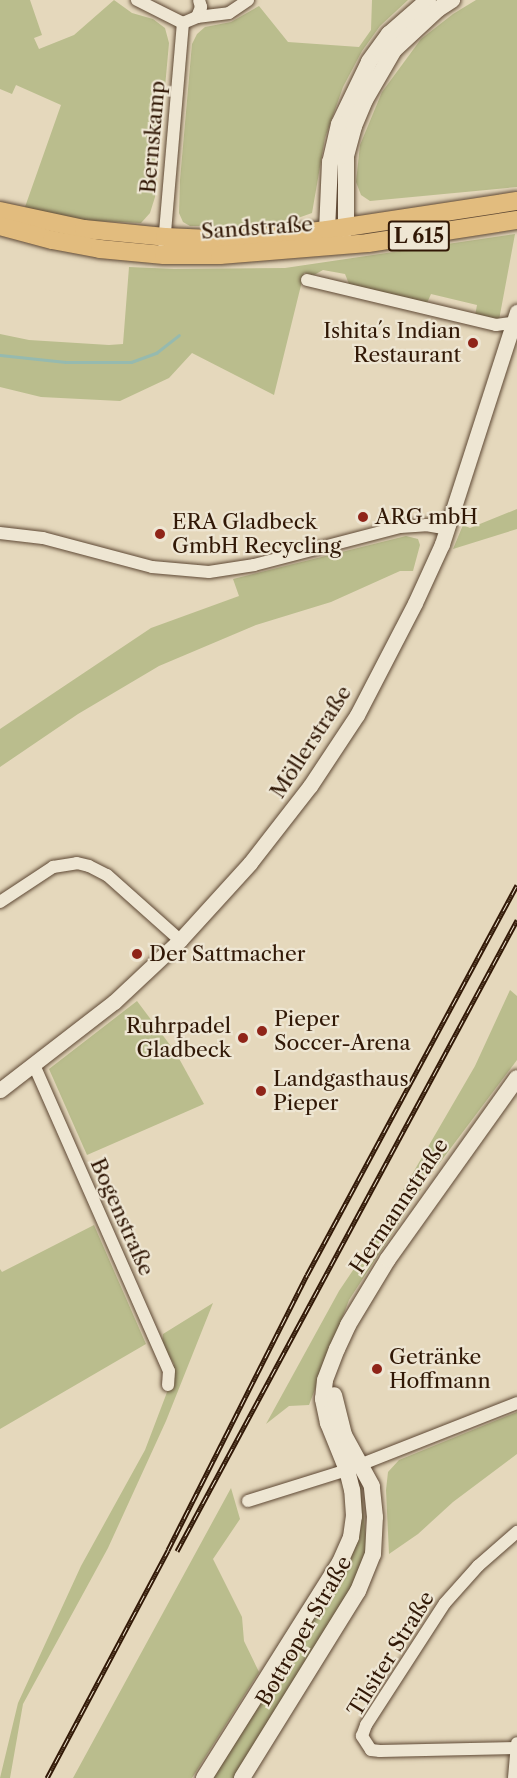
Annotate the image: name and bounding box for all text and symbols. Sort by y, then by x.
street label: Bernskamp [136,80,170,194]
street label: Sandstraße [200,212,314,244]
road number: L 615 [388,219,450,253]
place label: Ishita´s Indian Restaurant [323,318,461,368]
marker: Ishita´s Indian Restaurant [466,336,480,350]
place label: ARG mbH [375,504,478,530]
place label: ERA Gladbeck GmbH Recycling [172,509,341,559]
marker: ARG mbH [356,510,370,524]
marker: ERA Gladbeck GmbH Recycling [153,527,167,541]
street label: Möllerstraße [265,681,357,803]
place label: Der Sattmacher [149,941,306,967]
marker: Der Sattmacher [130,947,144,961]
place label: Pieper Soccer-Arena [274,1006,411,1056]
place label: Ruhrpadel Gladbeck [126,1013,231,1063]
marker: Pieper Soccer-Arena [255,1024,269,1038]
marker: Ruhrpadel Gladbeck [236,1031,250,1045]
place label: Landgasthaus Pieper [273,1066,409,1116]
marker: Landgasthaus Pieper [254,1084,268,1098]
street label: Hermannstraße [344,1134,454,1278]
street label: Bogenstraße [85,1154,159,1280]
place label: Getränke Hoffmann [389,1344,491,1394]
marker: Getränke Hoffmann [370,1362,384,1376]
street label: Bottroper Straße [251,1551,357,1711]
street label: Tilsiter Straße [342,1587,440,1721]

